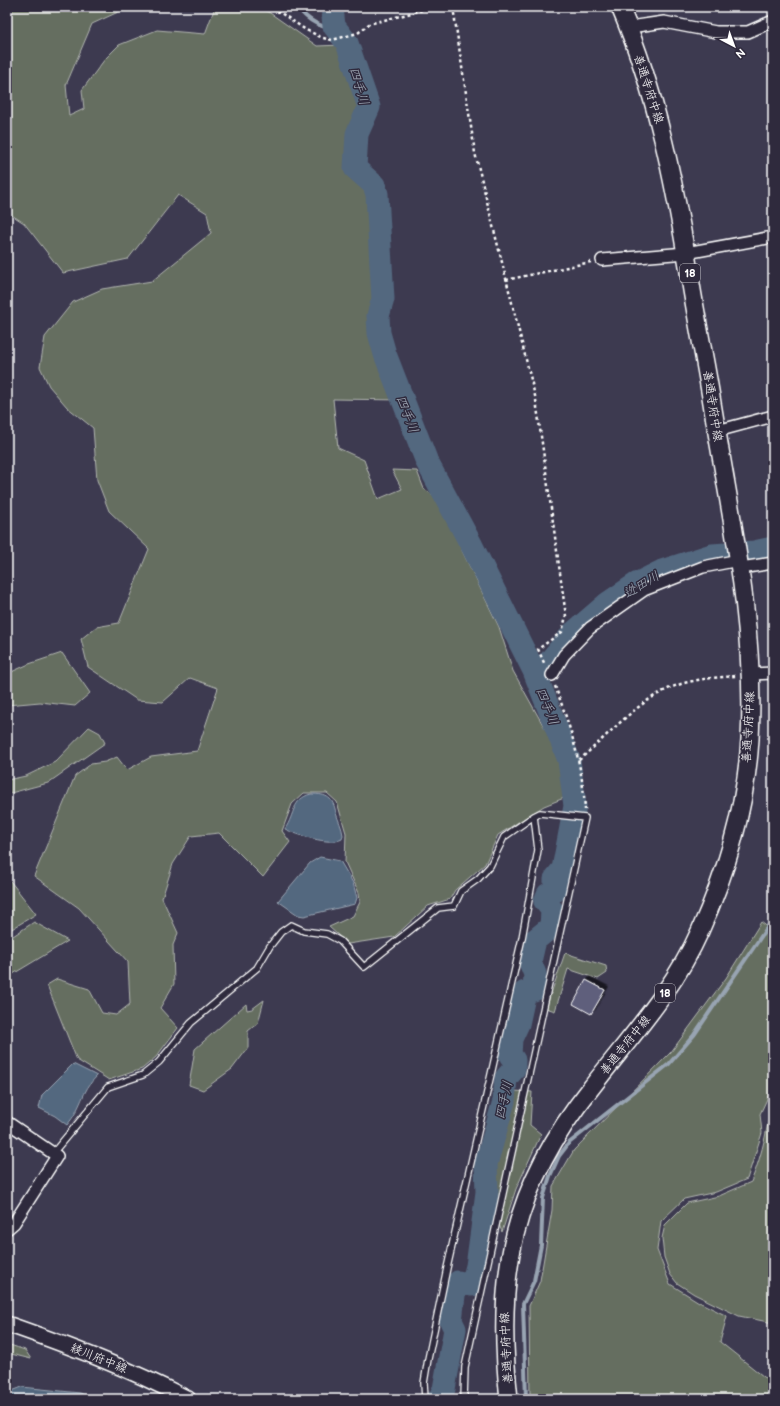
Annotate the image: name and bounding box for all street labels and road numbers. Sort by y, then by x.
street label: 善通寺府中線 [630,53,667,126]
road number: 18 [680,264,700,282]
street label: 善通寺府中線 [699,369,726,443]
street label: 善通寺府中線 [739,691,758,763]
road number: 18 [655,984,675,1002]
street label: 善通寺府中線 [597,1013,654,1078]
street label: 善通寺府中線 [497,1312,516,1384]
street label: 綾川府中線 [68,1340,129,1377]

